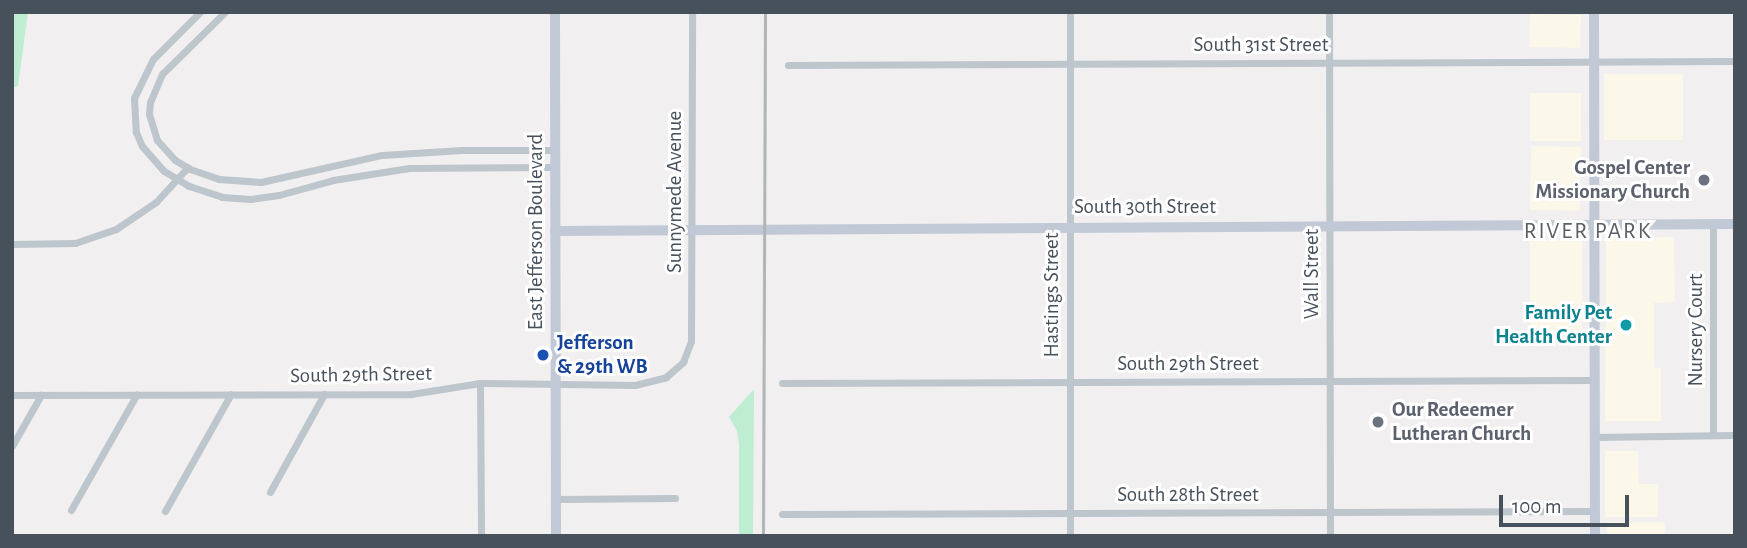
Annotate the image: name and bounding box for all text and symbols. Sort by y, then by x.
street label: South 31st Street [1194,32,1328,58]
street label: Sunnymede Avenue [662,111,688,273]
street label: East Jefferson Boulevard [523,134,549,330]
place label: Gospel Center Missionary Church [1535,155,1690,205]
marker: Gospel Center Missionary Church [1696,172,1712,188]
street label: South 30th Street [1074,194,1216,220]
district label: RIVER PARK [1525,218,1651,246]
street label: Wall Street [1299,229,1325,319]
street label: Hastings Street [1039,233,1065,357]
street label: Nursery Court [1683,273,1709,387]
place label: Family Pet Health Center [1495,300,1612,350]
marker: Family Pet Health Center [1618,317,1634,333]
place label: Jefferson & 29th WB [557,330,648,380]
marker: Jefferson & 29th WB [535,347,551,363]
street label: South 29th Street [1117,351,1259,377]
street label: South 29th Street [290,361,432,389]
place label: Our Redeemer Lutheran Church [1392,397,1531,447]
marker: Our Redeemer Lutheran Church [1370,414,1386,430]
street label: South 28th Street [1117,482,1259,508]
scale bar [1502,482,1632,526]
text: 100 m [1512,496,1562,517]

